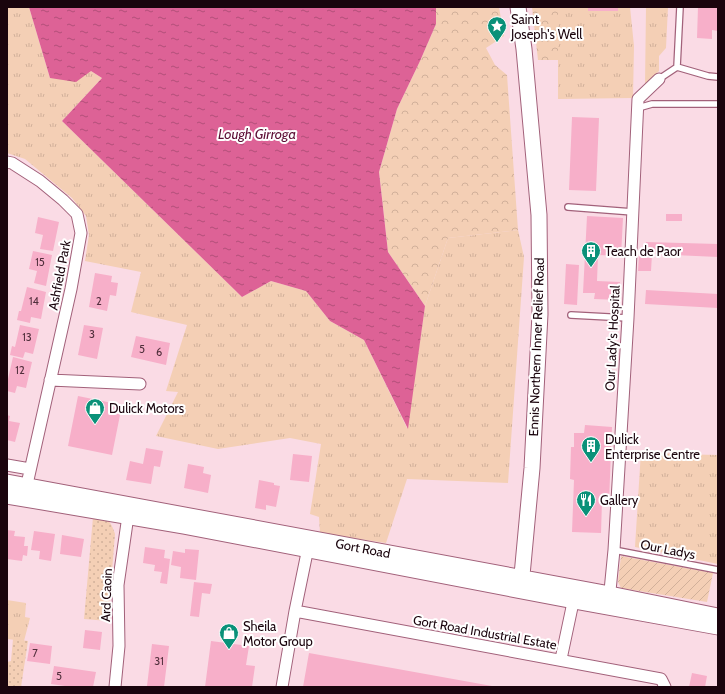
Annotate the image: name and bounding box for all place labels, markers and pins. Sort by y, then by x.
place label: Saint Joseph's Well [510,11,582,42]
place icon: Saint Joseph's Well [486,15,508,43]
building icon: Teach de Paor [580,240,602,268]
place label: Teach de Paor [605,243,682,259]
shop icon: Dulick Motors [84,397,106,425]
place label: Dulick Motors [109,400,185,416]
place label: Dulick Enterprise Centre [605,431,700,462]
building icon: Dulick Enterprise Centre [580,435,602,463]
restaurant icon: Gallery [575,489,597,517]
place label: Gallery [600,492,639,508]
place label: Sheila Motor Group [243,618,313,649]
shop icon: Sheila Motor Group [218,622,240,650]

